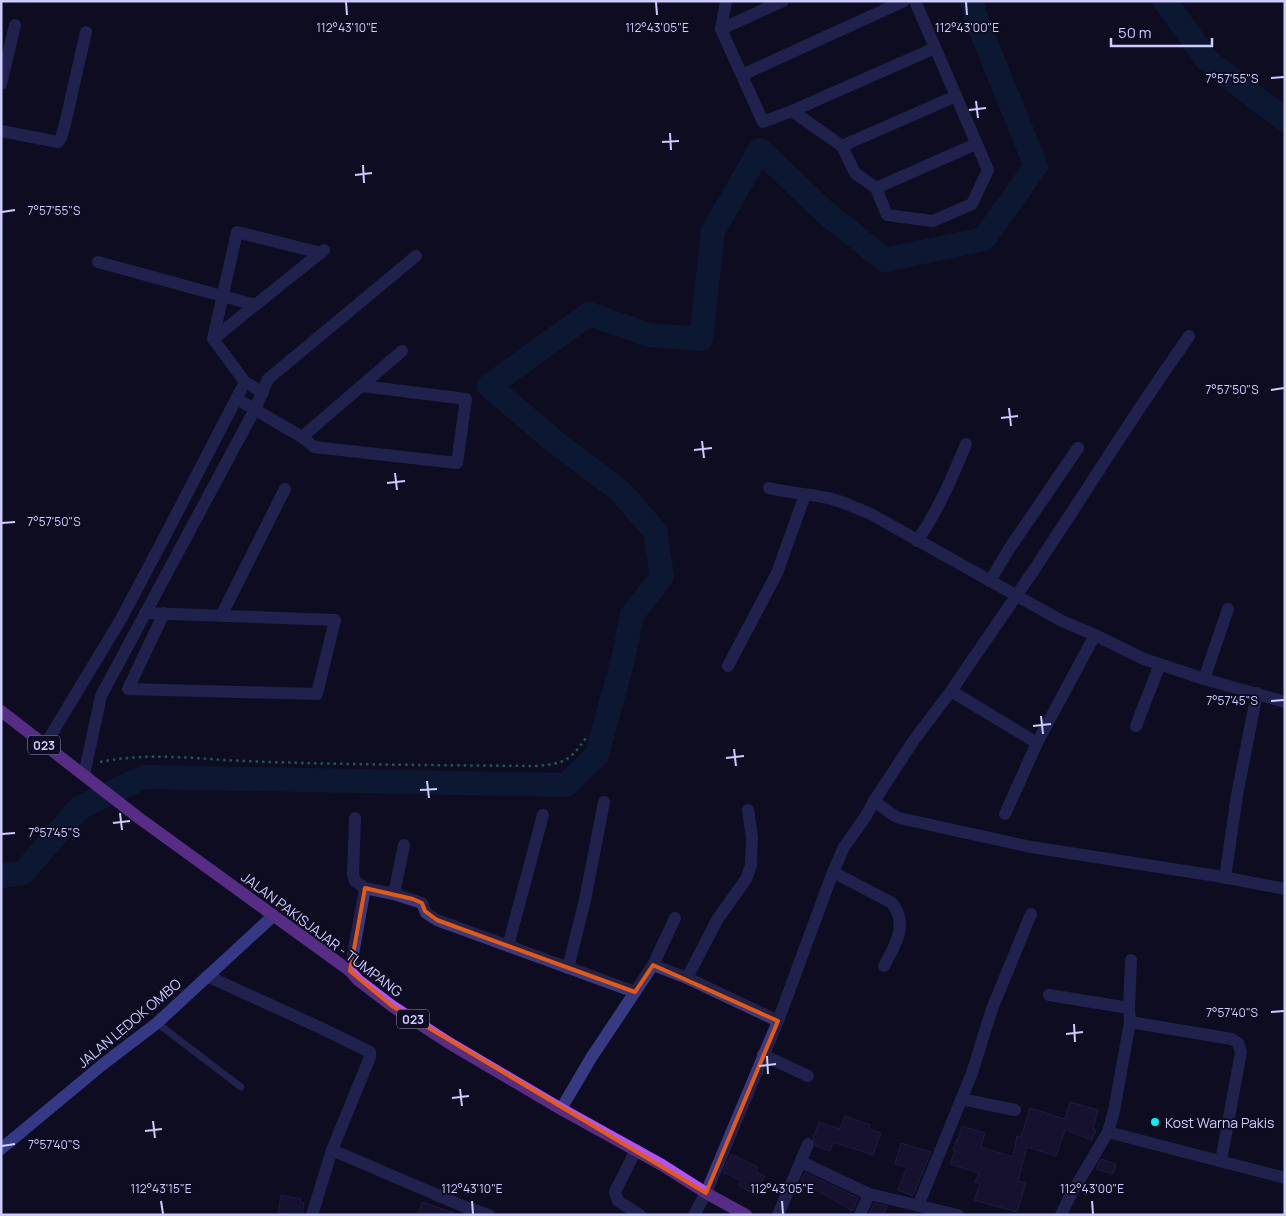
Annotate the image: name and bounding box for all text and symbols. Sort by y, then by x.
scale bar [1111,15,1212,47]
text: 112°43'10"E [316,19,378,36]
text: 112°43'05"E [625,19,689,36]
text: 112°43'00"E [935,19,999,36]
text: 50 m [1118,22,1152,43]
text: 7°57'55"S [1206,70,1258,87]
text: 7°57'55"S [28,202,80,219]
text: 7°57'50"S [1205,381,1259,398]
text: 7°57'50"S [27,513,81,530]
text: 7°57'45"S [1206,692,1258,709]
road number: 023 [28,736,60,754]
text: 7°57'45"S [28,824,80,841]
street label: JALAN PAKISJAJAR - TUMPANG [238,867,406,1001]
street label: JALAN LEDOK OMBO [73,974,185,1072]
text: 7°57'40"S [1206,1004,1258,1021]
road number: 023 [397,1010,429,1028]
place label: Kost Warna Pakis [1165,1113,1274,1132]
marker: Kost Warna Pakis [1149,1116,1161,1128]
text: 7°57'40"S [28,1136,80,1153]
text: 112°43'15"E [130,1180,192,1197]
text: 112°43'10"E [441,1180,503,1197]
text: 112°43'05"E [750,1180,814,1197]
text: 112°43'00"E [1060,1180,1124,1197]

